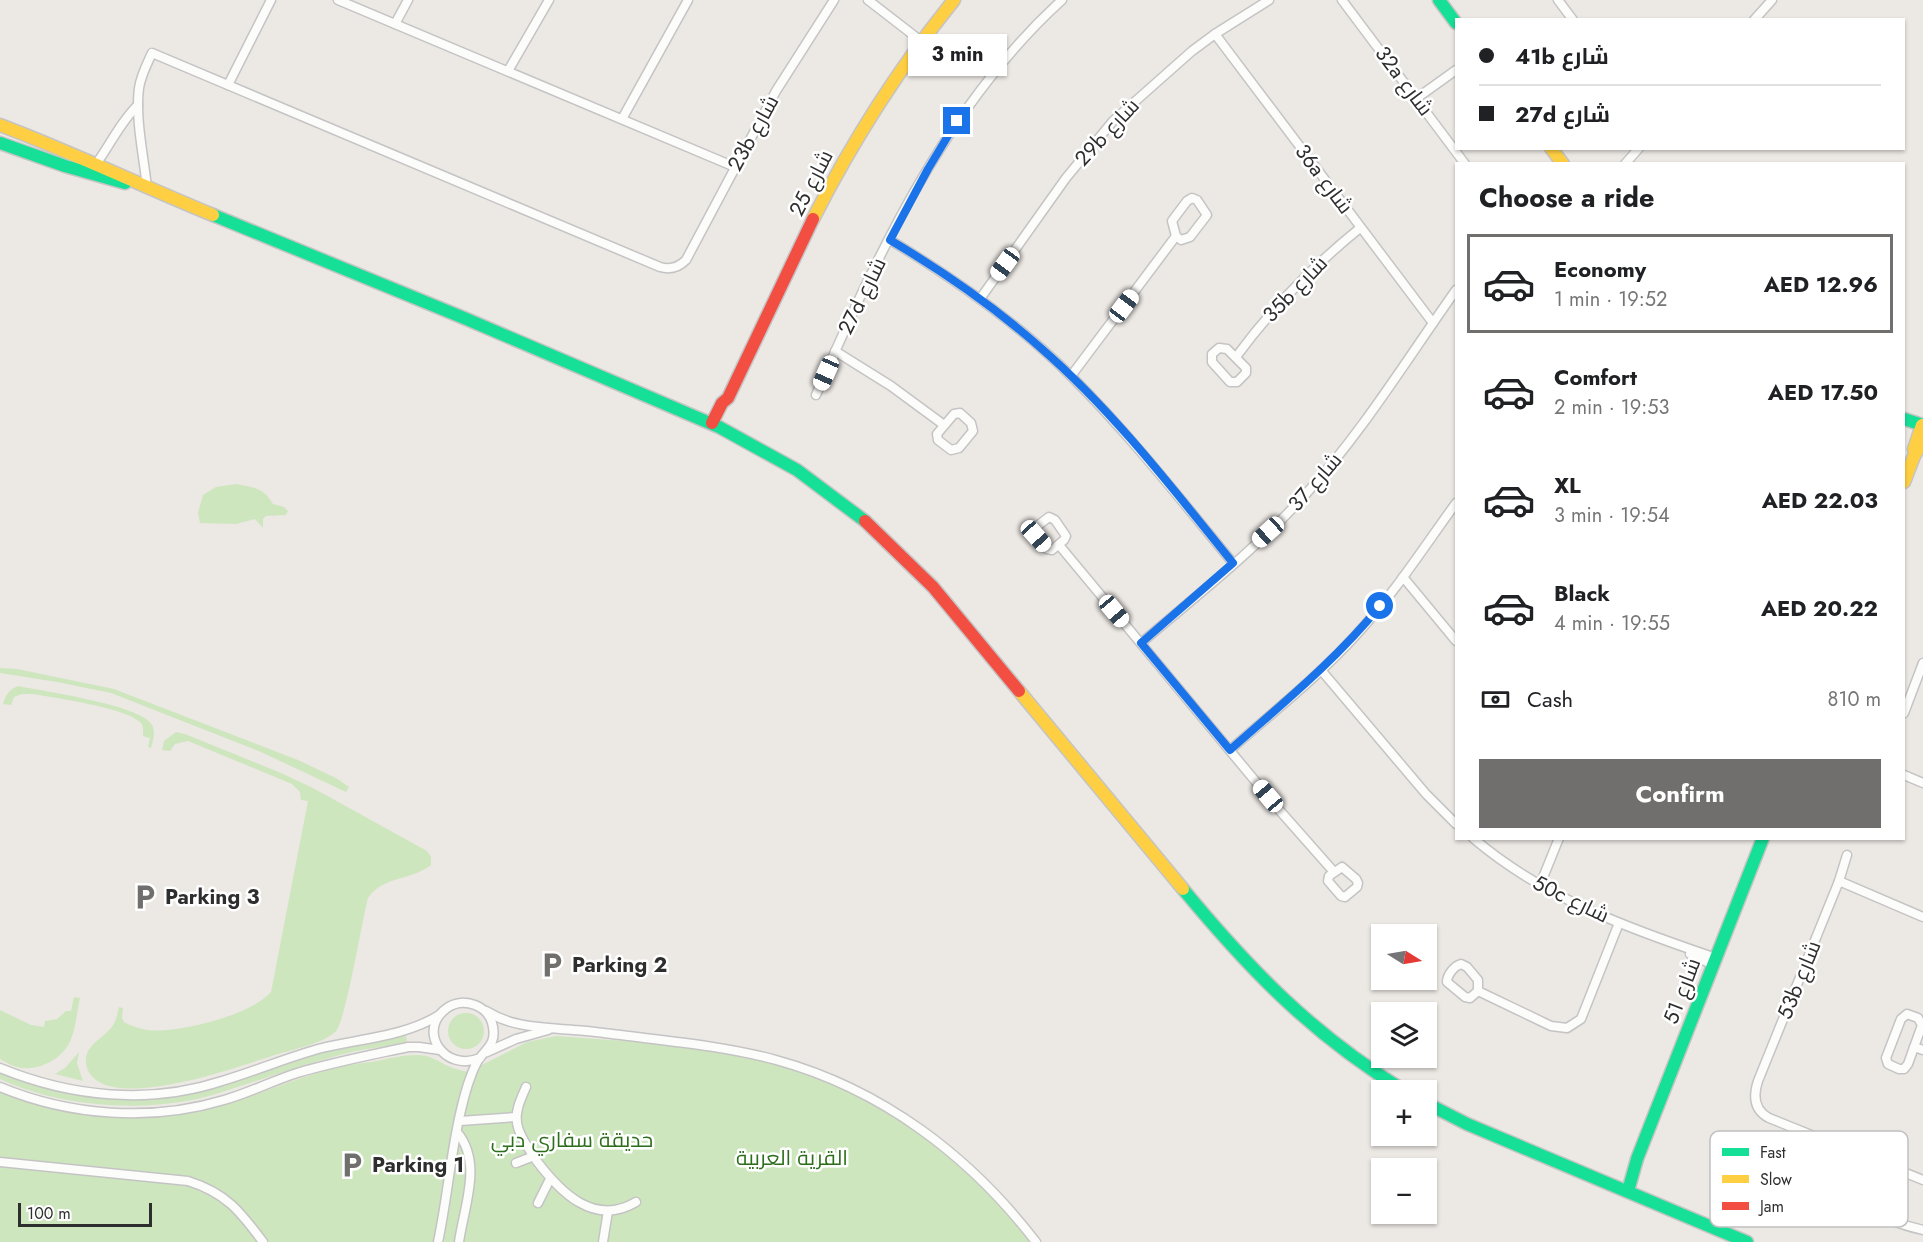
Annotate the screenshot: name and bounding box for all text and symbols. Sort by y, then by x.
callout: 3 min [908,34,1006,76]
text: 3 min [932,40,983,69]
street label: 32a شارع [1368,40,1440,122]
text: 41b شارع [1515,40,1609,72]
street label: 23b شارع [720,90,786,176]
street label: 29b شارع [1068,91,1146,173]
text: 27d شارع [1515,98,1610,130]
route end [943,107,970,134]
street label: 36a شارع [1288,138,1360,220]
street label: شارع 25 [782,145,840,221]
text: Choose a ride [1479,178,1654,217]
car [987,244,1023,284]
street label: 35b شارع [1256,249,1334,329]
street label: 27d شارع [831,253,893,339]
text: Economy [1554,253,1646,285]
icon: car [1482,257,1536,311]
text: AED 12.96 [1764,268,1878,300]
text: 1 min · 19:52 [1554,285,1667,314]
car [1106,286,1142,326]
car [810,353,842,393]
text: Comfort [1554,361,1637,393]
icon: car [1482,365,1536,419]
text: AED 17.50 [1768,376,1878,408]
text: 2 min · 19:53 [1554,393,1669,422]
street label: شارع 37 [1281,446,1349,518]
text: XL [1554,469,1581,501]
icon: car [1482,473,1536,527]
text: AED 22.03 [1762,484,1878,516]
text: 3 min · 19:54 [1554,501,1670,530]
car [1249,513,1287,551]
car [1017,517,1055,555]
text: Black [1554,577,1610,609]
icon: car [1482,581,1536,635]
car [1096,591,1132,631]
route start [1366,592,1393,619]
text: AED 20.22 [1761,592,1878,624]
text: 4 min · 19:55 [1554,609,1670,638]
icon: cash [1479,683,1512,716]
text: Cash [1527,683,1573,715]
text: 810 m [1827,685,1881,714]
button: Confirm [1479,759,1881,828]
car [1250,776,1286,816]
street label: 50c شارع [1528,868,1614,930]
parking icon: Parking 3 [130,882,160,912]
place label: Parking 3 [165,882,260,912]
north arrow [1371,924,1437,990]
map controls [1371,924,1437,1224]
street label: 53b شارع [1770,936,1828,1024]
parking icon: Parking 2 [537,950,567,980]
place label: Parking 2 [572,950,667,980]
street label: شارع 51 [1656,954,1708,1028]
button: layers [1371,1002,1437,1068]
button: + [1371,1080,1437,1146]
park label: حديقة سفاري دبي [491,1125,653,1156]
legend [1710,1131,1908,1227]
text: Fast [1760,1141,1786,1164]
park label: القرية العربية [736,1143,848,1173]
parking icon: Parking 1 [337,1150,367,1180]
place label: Parking 1 [372,1150,464,1180]
button: − [1371,1158,1437,1224]
text: Slow [1760,1168,1792,1191]
text: Jam [1758,1195,1784,1218]
scale bar [18,1200,152,1228]
text: 100 m [27,1202,71,1225]

